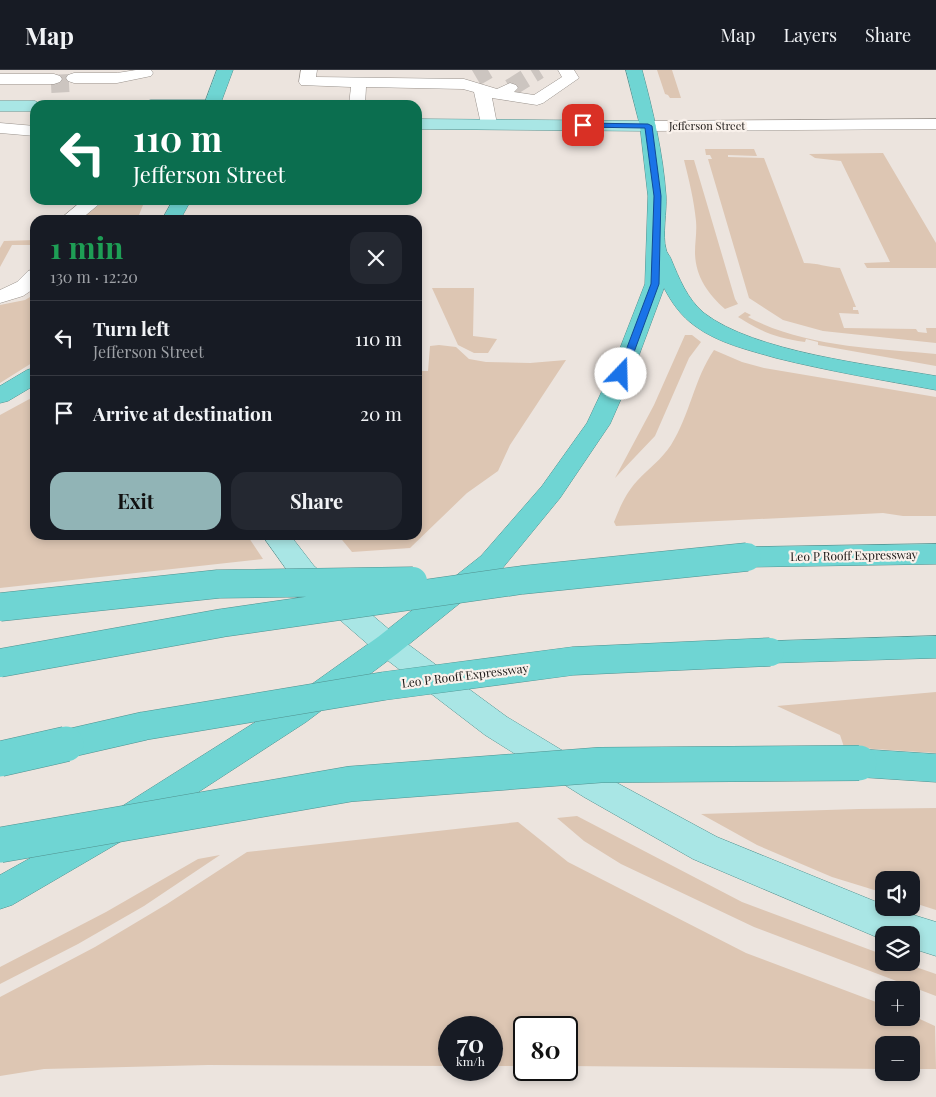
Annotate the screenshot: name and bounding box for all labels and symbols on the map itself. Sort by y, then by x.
pin [562,104,604,146]
street label: Jefferson Street [668,118,745,133]
position arrow [594,347,646,399]
street label: Leo P Rooff Expressway [790,546,918,564]
street label: Leo P Rooff Expressway [401,659,529,691]
speed limit sign: 80 [513,1016,578,1081]

